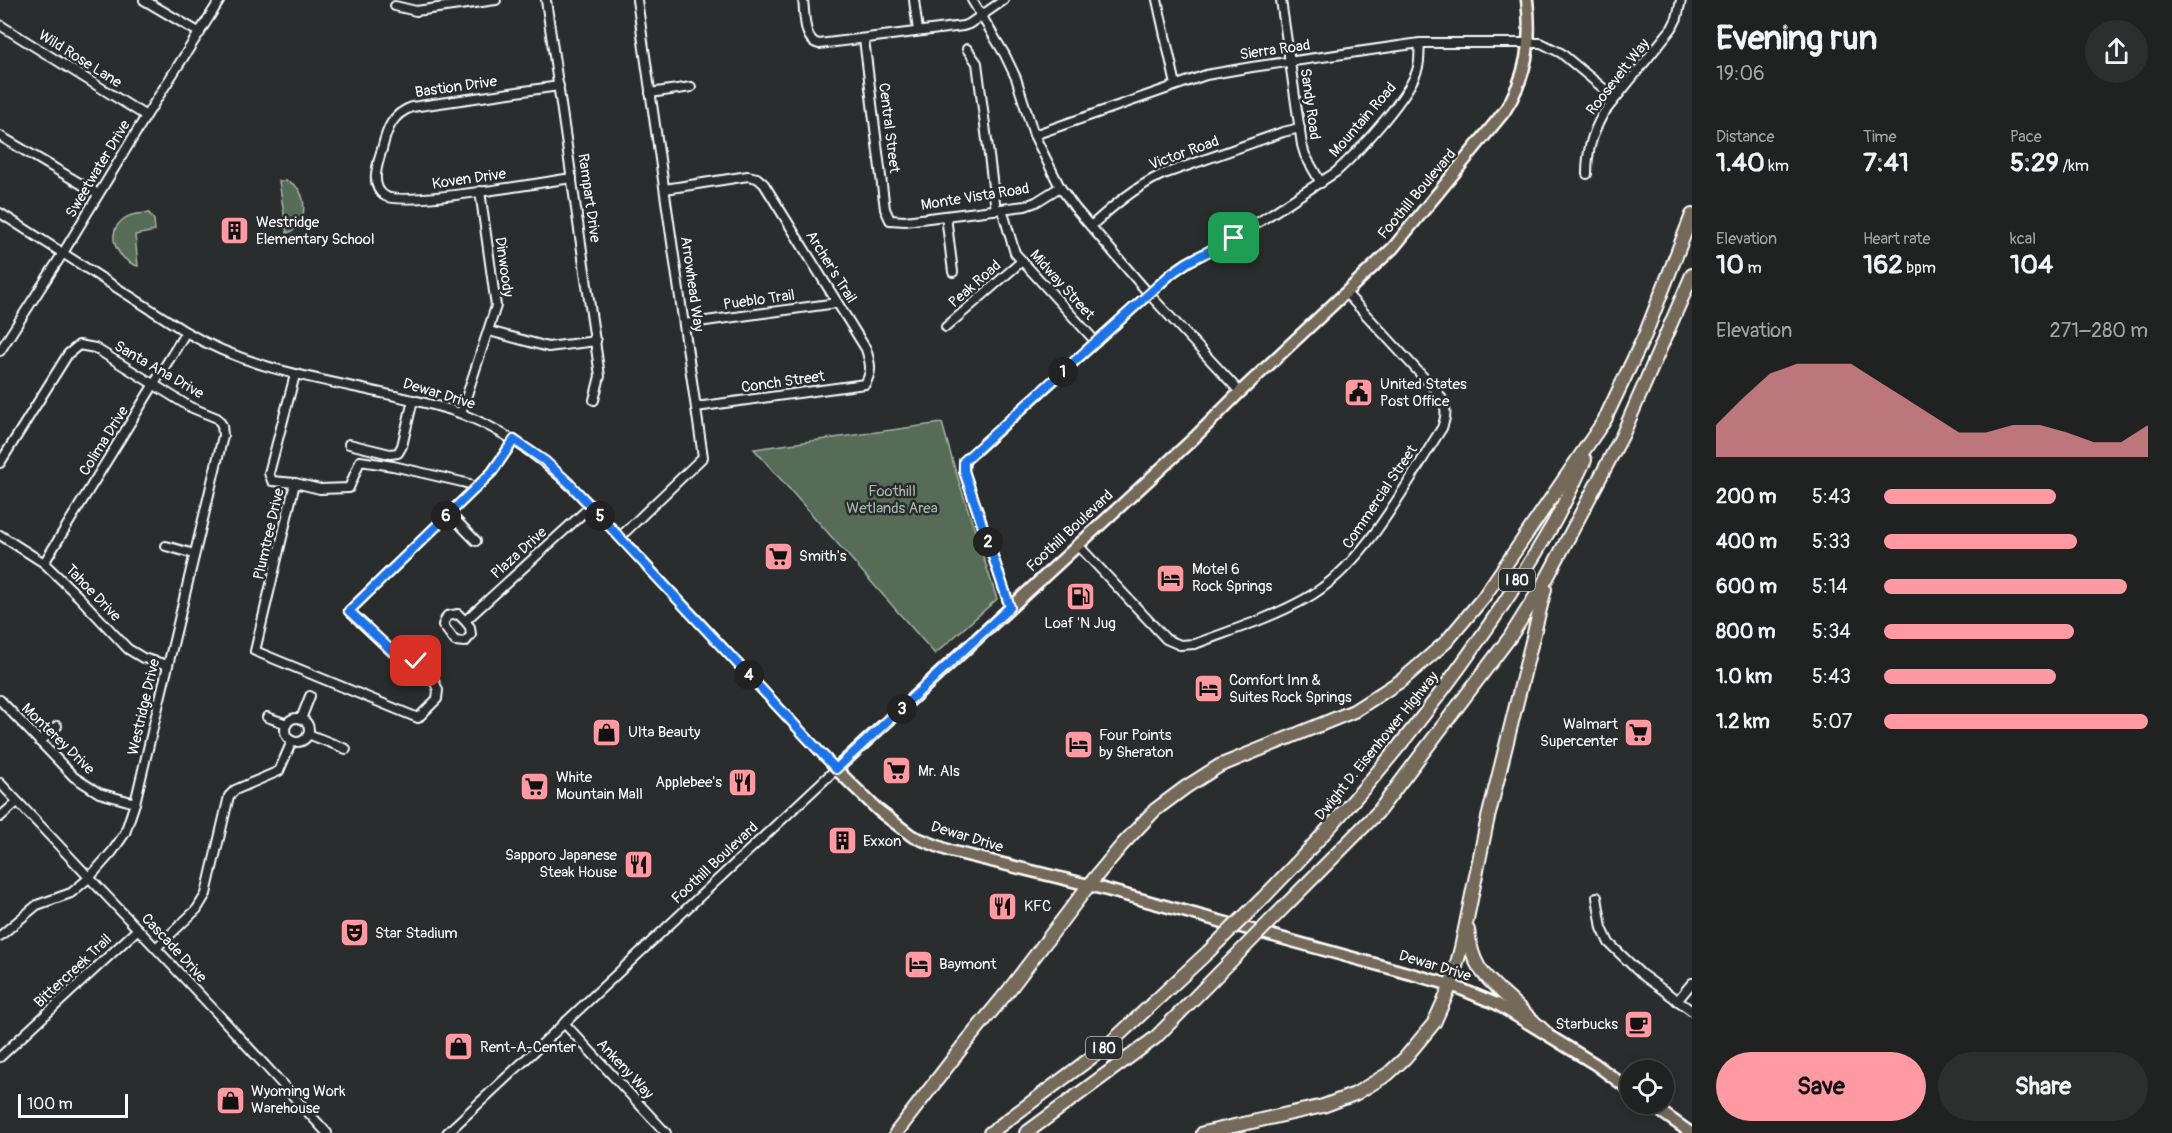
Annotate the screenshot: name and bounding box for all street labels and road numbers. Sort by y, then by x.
street label: Wild Rose Lane [35,26,126,92]
street label: Roosevelt Way [1582,34,1654,119]
street label: Sierra Road [1239,36,1311,64]
street label: Sandy Road [1296,67,1324,141]
street label: Bastion Drive [414,72,499,102]
street label: Mountain Road [1325,79,1401,161]
street label: Central Street [874,82,904,175]
street label: Sweetwater Drive [61,116,135,221]
street label: Victor Road [1146,132,1222,174]
street label: Foothill Boulevard [1374,145,1460,243]
street label: Rampart Drive [573,152,605,244]
street label: Koven Drive [431,164,508,194]
street label: Monte Vista Road [919,179,1031,215]
street label: Archer's Trail [801,227,861,307]
street label: Arrowhead Way [676,235,708,334]
street label: Dinwoody [490,236,518,299]
street label: Midway Street [1025,246,1099,325]
street label: Peak Road [945,256,1005,312]
street label: Pueblo Trail [722,286,796,314]
street label: Santa Ana Drive [111,337,208,404]
street label: Conch Street [740,367,827,397]
street label: Dewar Drive [401,374,478,414]
street label: Colima Drive [75,402,133,479]
street label: Commercial Street [1338,441,1422,552]
street label: Plumtree Drive [249,486,289,582]
street label: Foothill Boulevard [1023,486,1117,576]
street label: Plaza Drive [487,522,551,583]
street label: Tahoe Drive [61,560,125,626]
road number: I 80 [1499,569,1535,591]
street label: Westridge Drive [124,656,164,757]
street label: Dwight D. Eisenhower Highway [1311,667,1443,824]
street label: Monterey Drive [17,699,99,779]
street label: Dewar Drive [929,817,1006,857]
street label: Foothill Boulevard [668,818,762,908]
street label: Cascade Drive [137,909,211,987]
street label: Bittercreek Trail [30,930,116,1012]
street label: Dewar Drive [1397,946,1474,986]
street label: Ankeny Way [592,1035,658,1104]
road number: I 80 [1086,1037,1122,1059]

